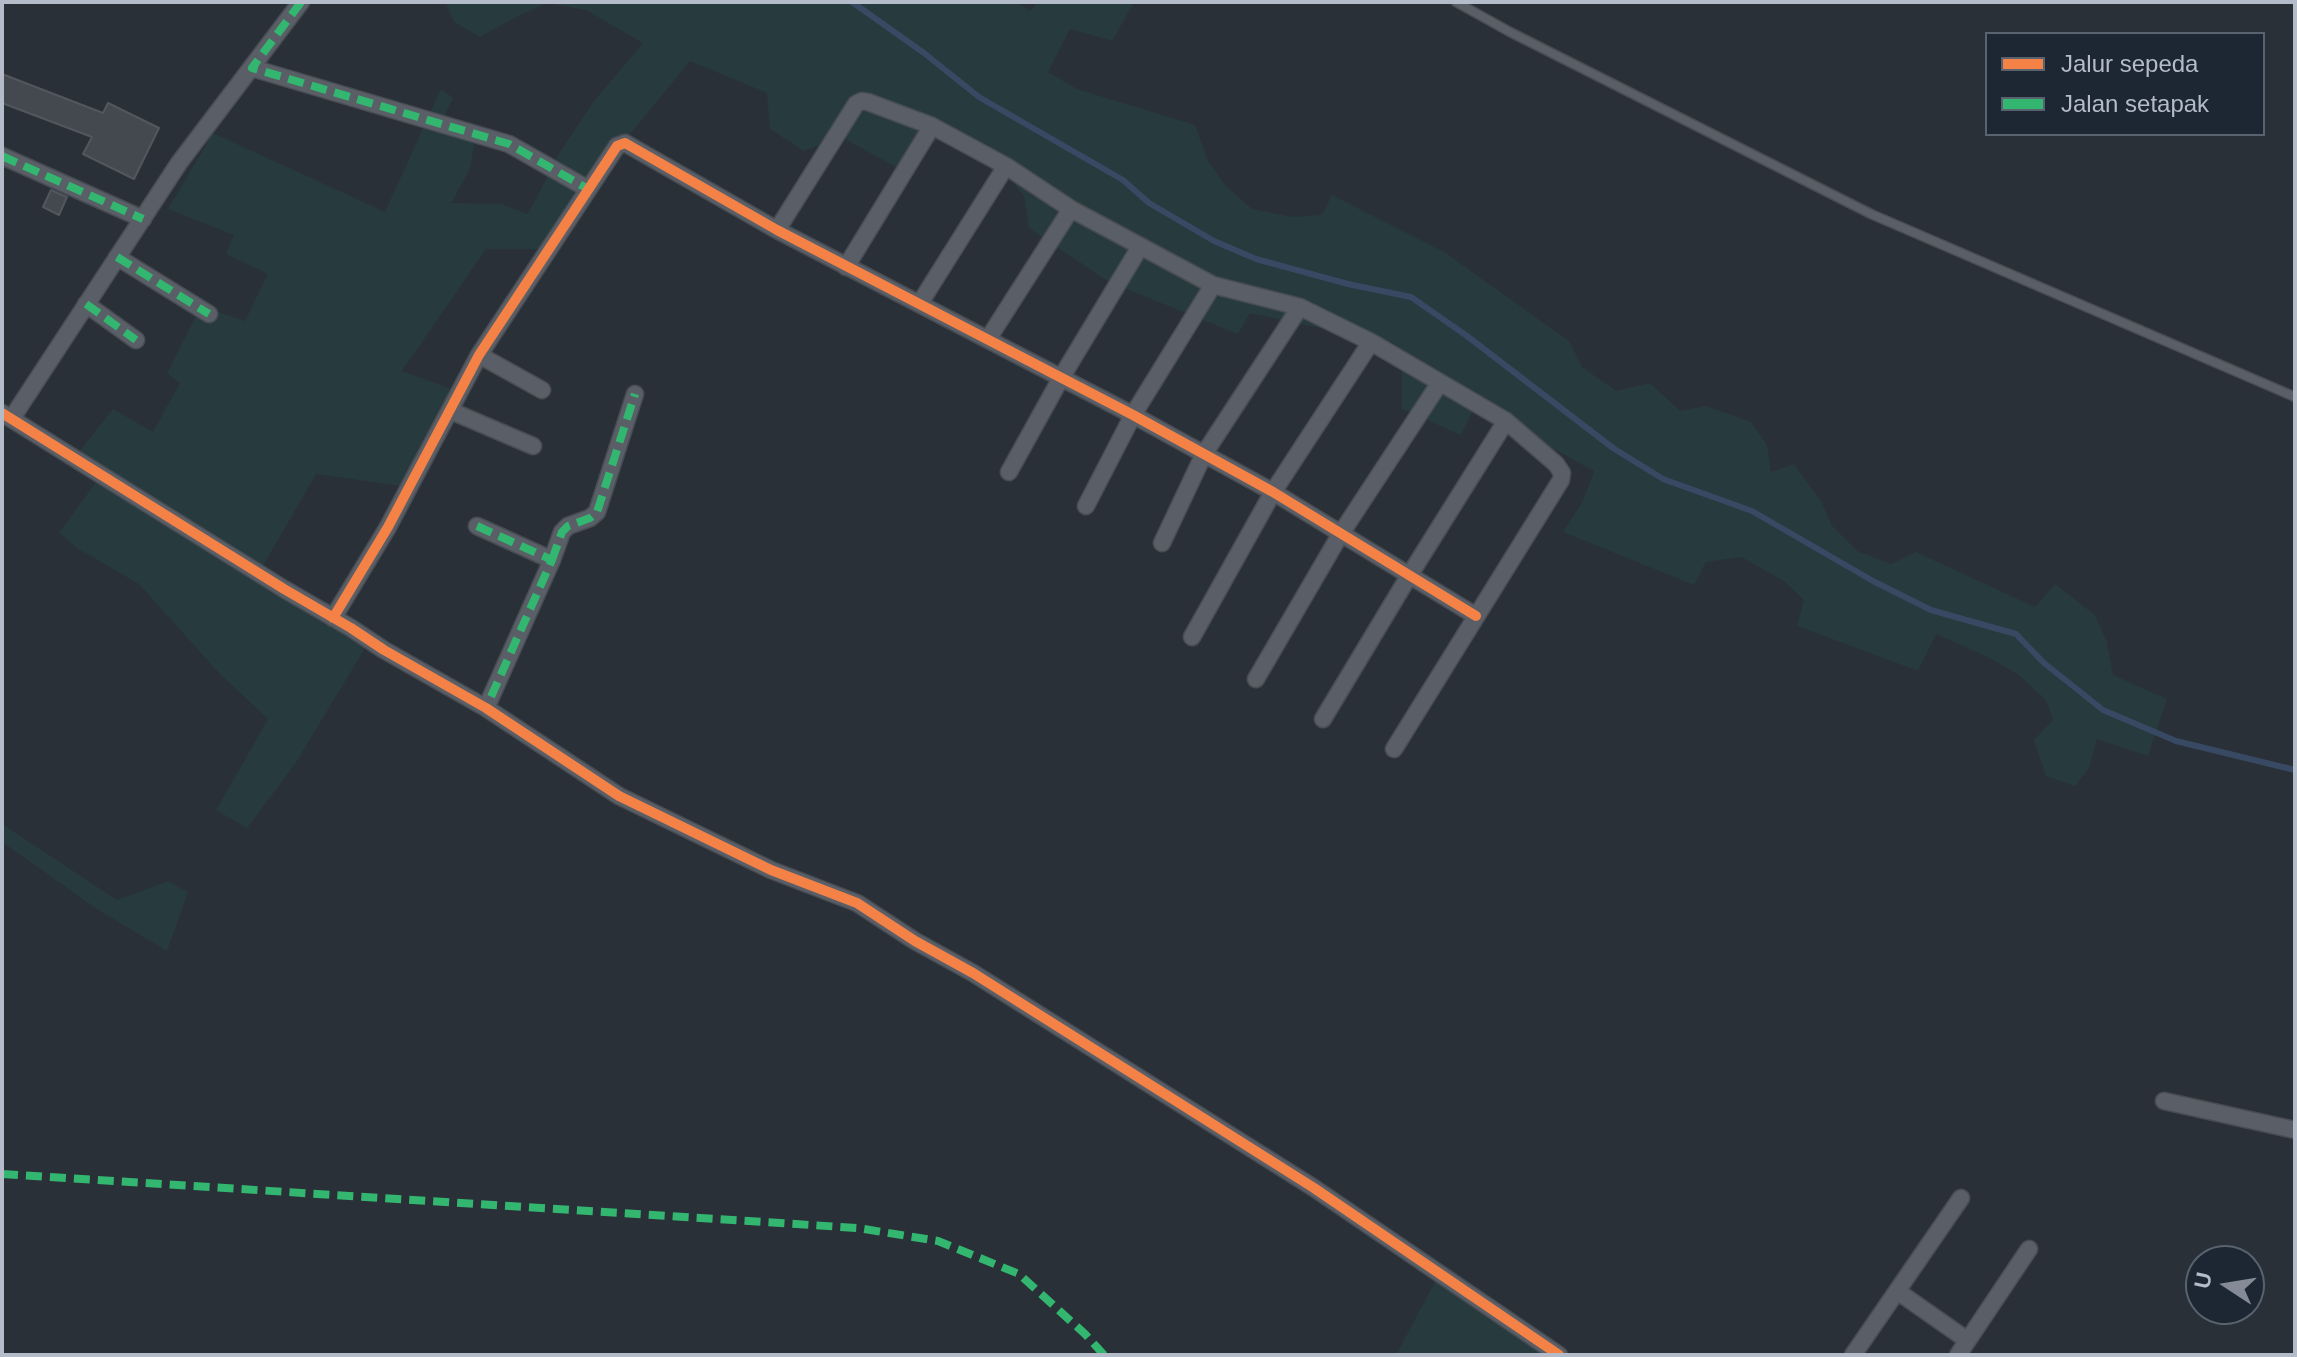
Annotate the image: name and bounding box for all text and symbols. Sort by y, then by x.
legend [1985,32,2265,136]
text: Jalur sepeda [2061,50,2198,77]
text: Jalan setapak [2061,90,2209,117]
north arrow [2185,1245,2265,1325]
text: U [2189,1270,2217,1291]

